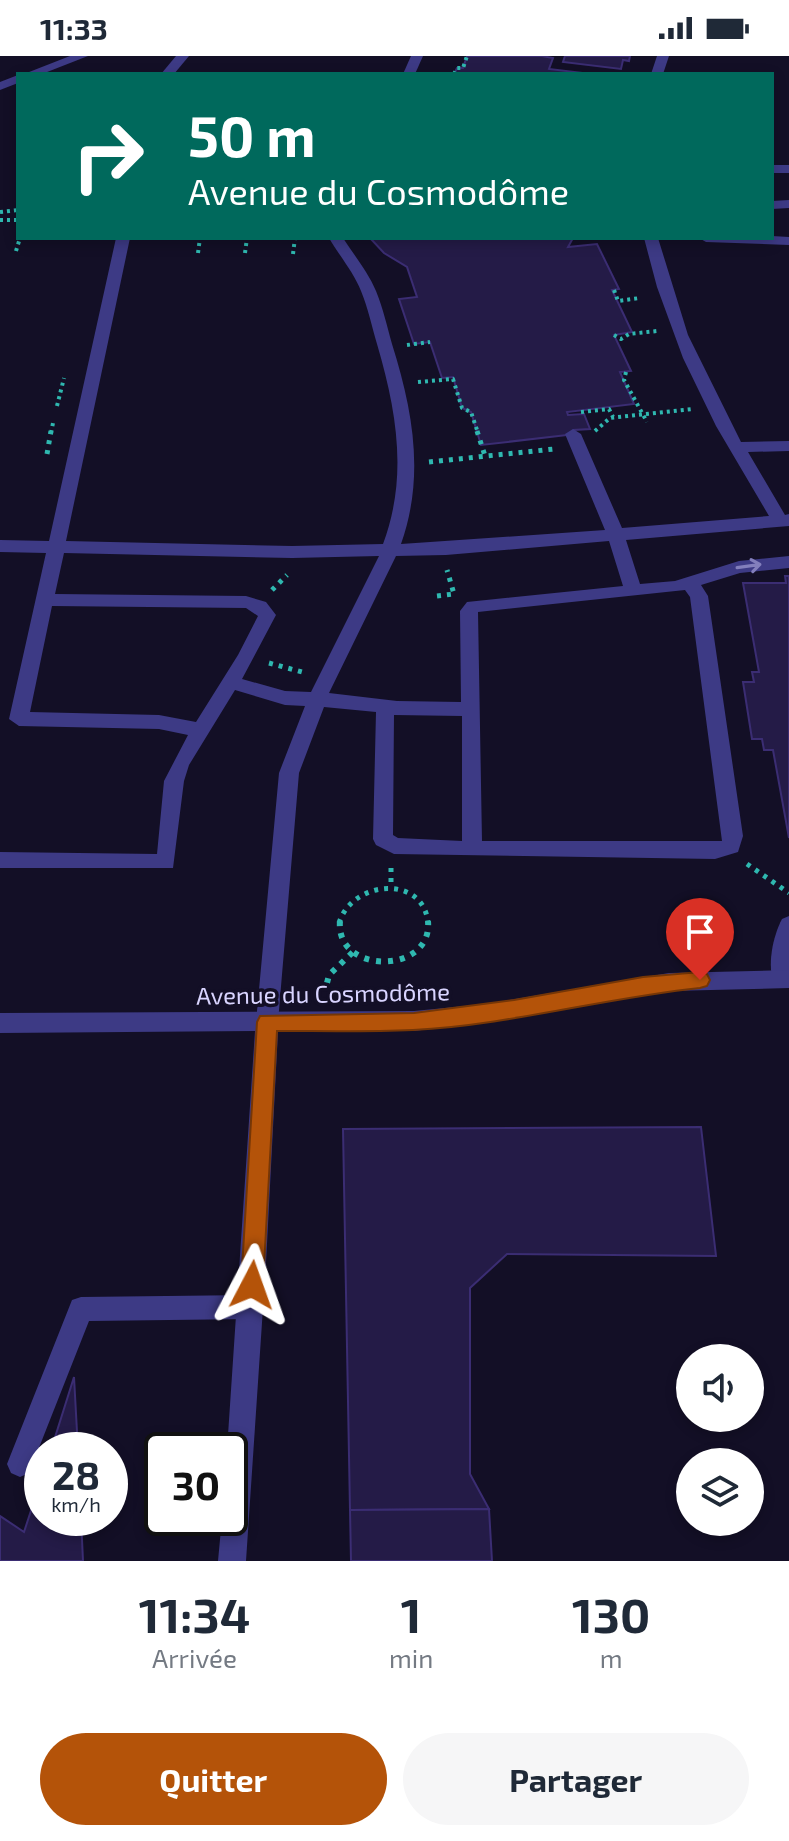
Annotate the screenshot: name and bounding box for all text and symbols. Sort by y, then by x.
text: 11:33 [40,10,108,46]
text: 50 m [188,101,316,168]
icon: right [56,104,160,208]
text: Avenue du Cosmodôme [188,169,569,212]
one-way arrow [736,558,762,573]
pin [666,898,734,980]
icon: arrive [678,910,722,954]
street label: Avenue du Cosmodôme [196,976,450,1010]
position arrow [210,1243,294,1327]
map controls [676,1344,764,1536]
button: sound [676,1344,764,1432]
speed limit sign: 30 [144,1432,248,1536]
button: layers [676,1448,764,1536]
text: 28 [52,1450,100,1498]
text: km/h [51,1492,101,1516]
text: 11:34 [139,1585,250,1643]
text: 1 [401,1585,422,1643]
text: 130 [572,1585,650,1643]
text: Arrivée [152,1642,237,1673]
text: min [389,1642,433,1673]
text: m [600,1642,623,1673]
button: Quitter [40,1733,387,1825]
button: Partager [403,1733,749,1825]

